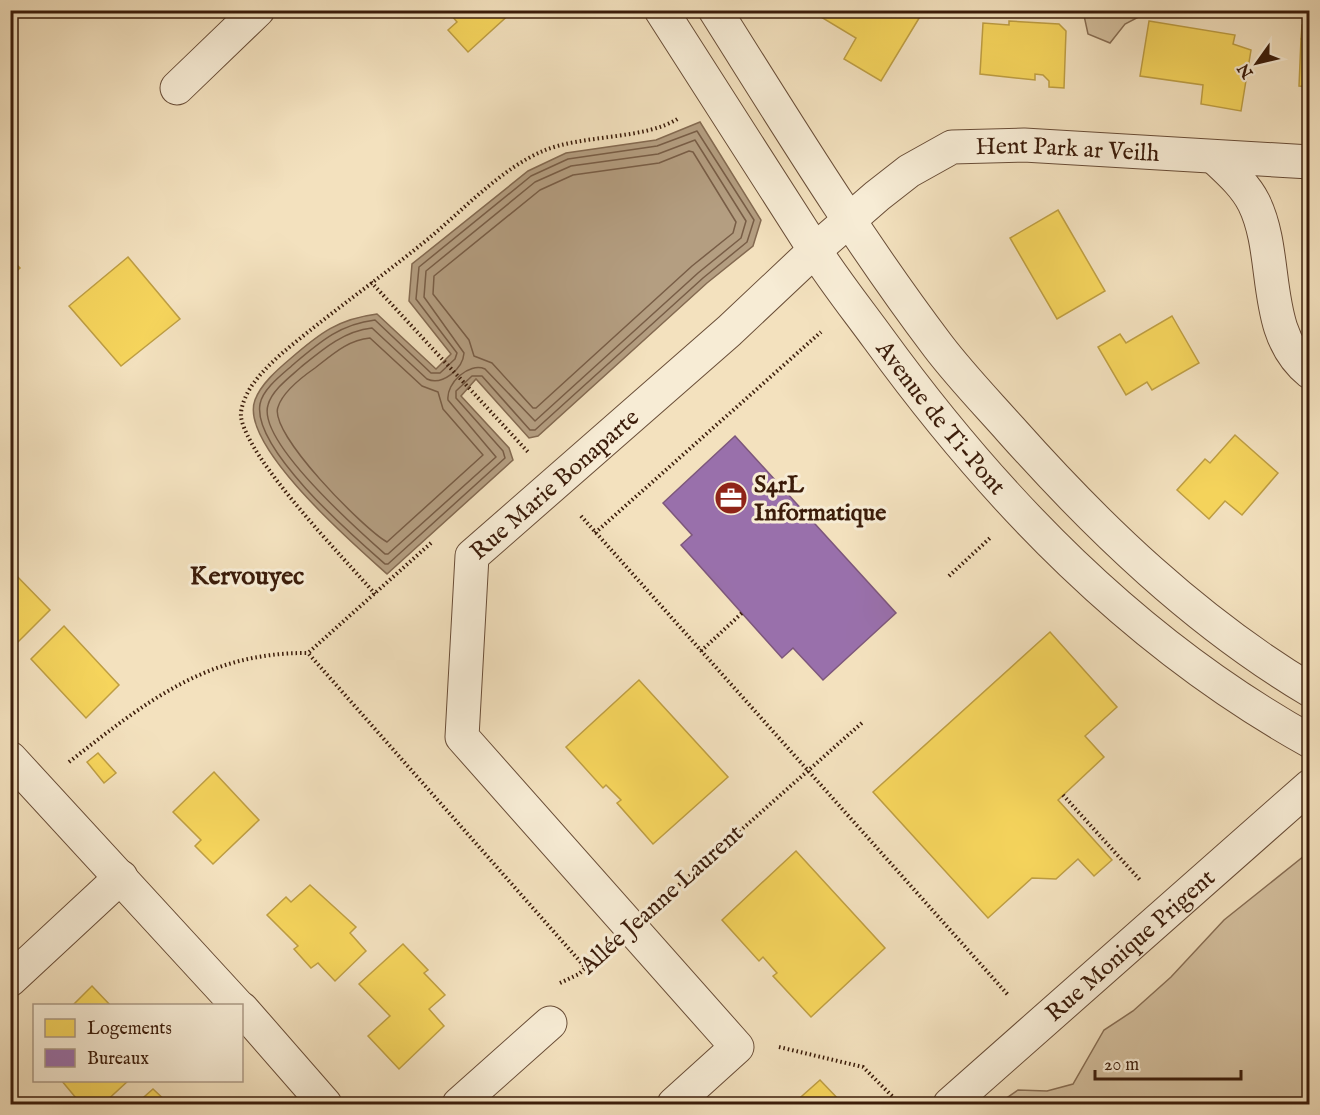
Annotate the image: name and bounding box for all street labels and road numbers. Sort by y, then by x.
street label: Hent Park ar Veilh [975,131,1160,170]
street label: Avenue de Ti-Pont [868,334,1012,502]
street label: Rue Marie Bonaparte [464,403,646,567]
street label: Allée Jeanne Laurent [573,818,750,982]
street label: Rue Monique Prigent [1040,863,1222,1029]

